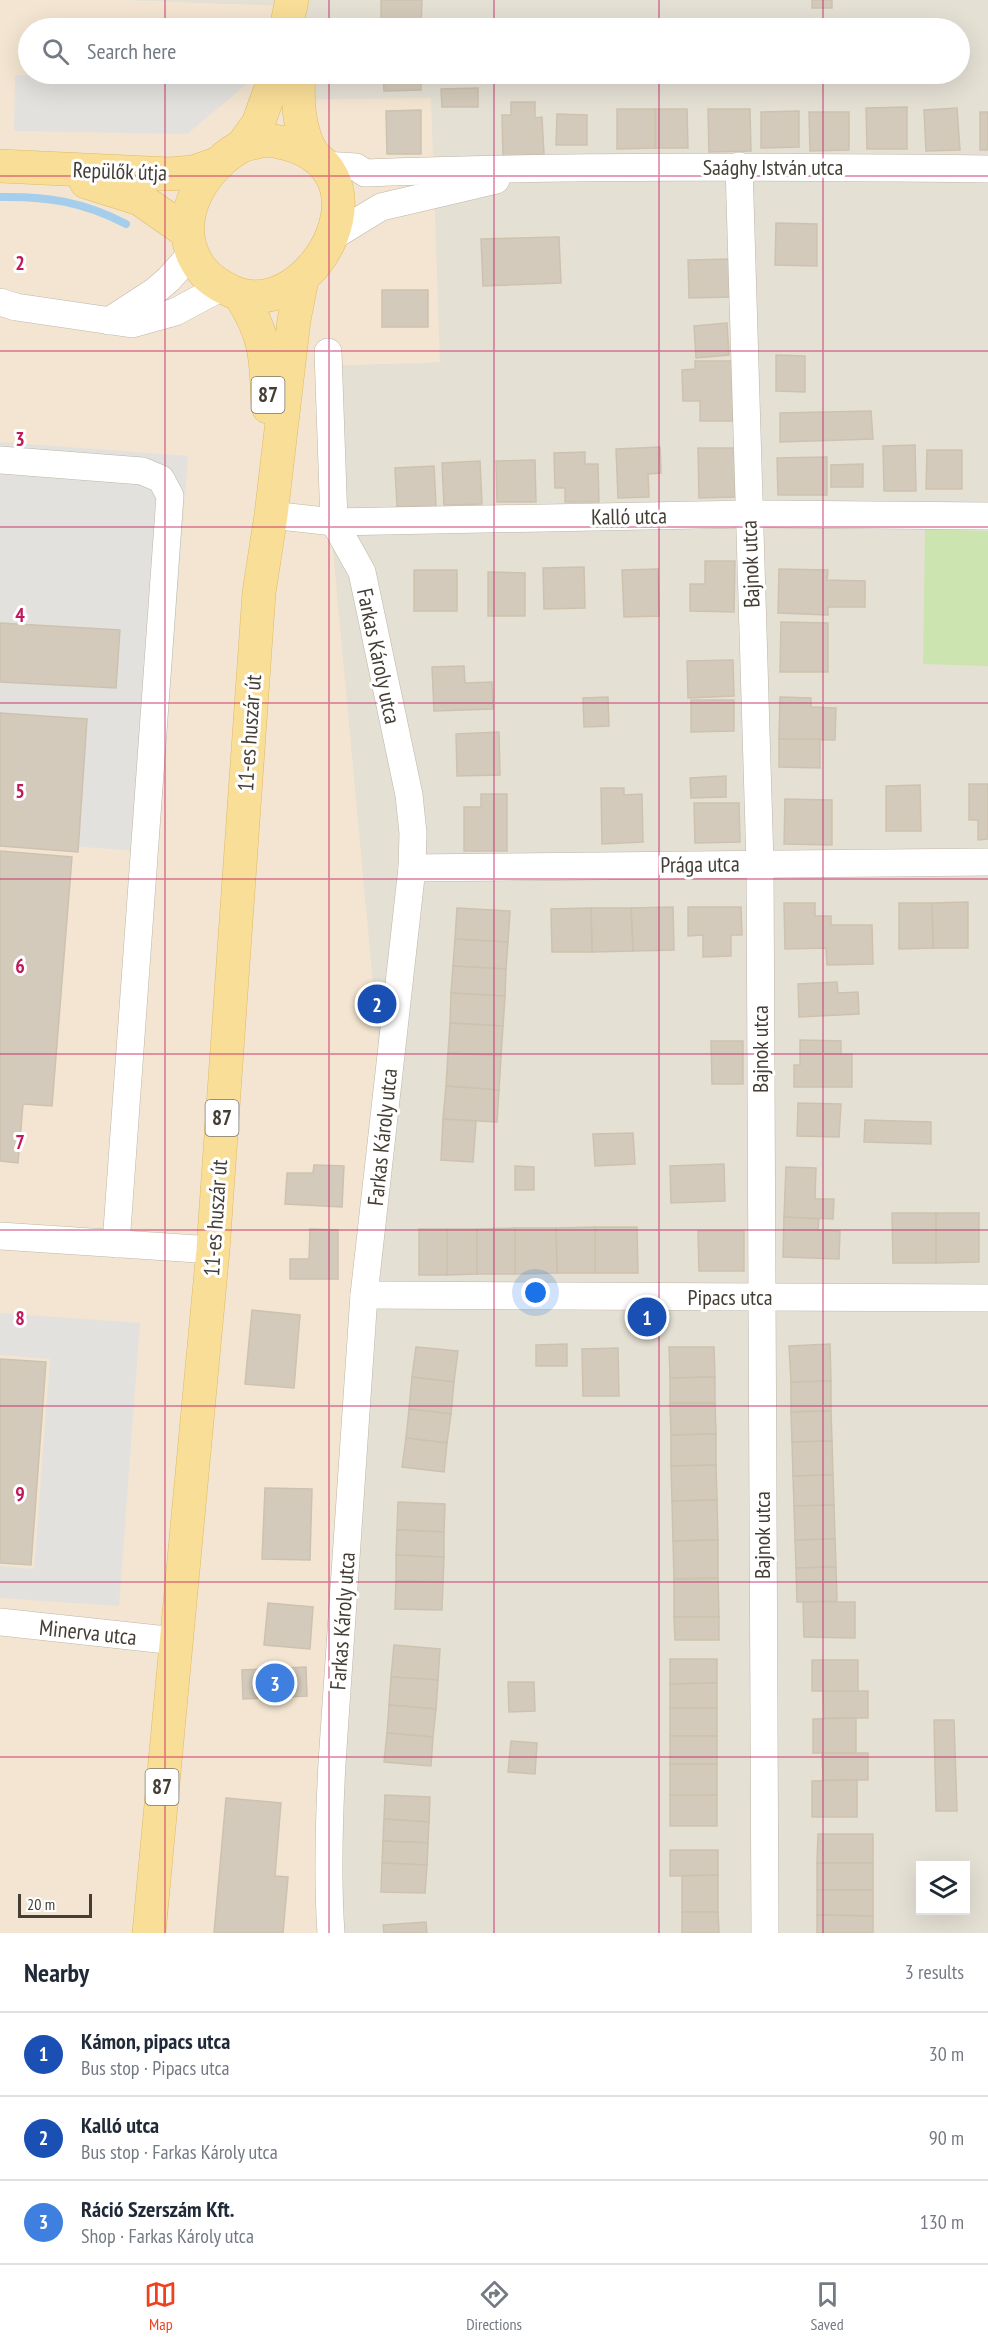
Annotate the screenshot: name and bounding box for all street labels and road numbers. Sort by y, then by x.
street label: Saághy István utca [703,153,843,181]
street label: Repülők útja [72,155,168,187]
road number: 87 [252,377,284,413]
street label: Kalló utca [591,501,667,531]
street label: Bajnok utca [734,520,766,608]
street label: Farkas Károly utca [351,586,407,726]
street label: 11-es huszár út [231,674,267,792]
street label: Prága utca [660,849,740,879]
street label: Bajnok utca [746,1005,774,1093]
street label: Farkas Károly utca [361,1067,403,1207]
road number: 87 [206,1100,238,1136]
street label: 11-es huszár út [197,1159,233,1277]
street label: Pipacs utca [687,1283,773,1311]
street label: Bajnok utca [748,1491,776,1579]
street label: Farkas Károly utca [323,1551,361,1691]
street label: Minerva utca [38,1613,138,1651]
road number: 87 [146,1769,178,1805]

